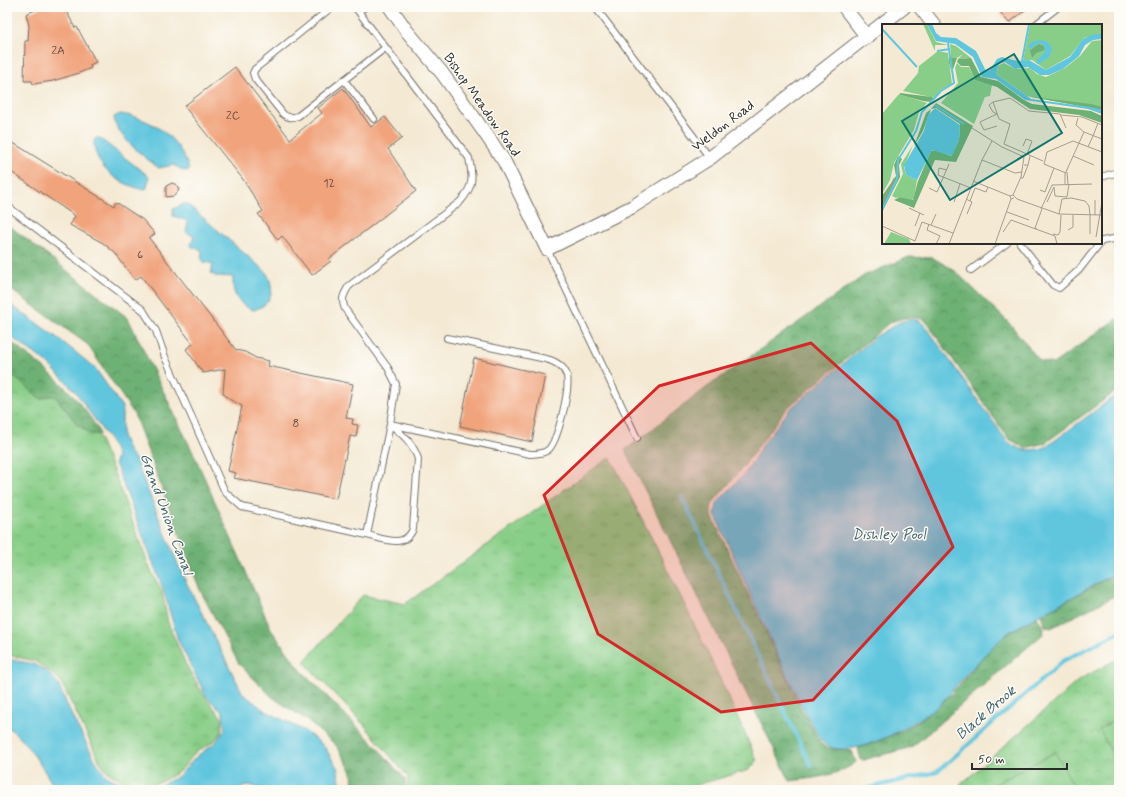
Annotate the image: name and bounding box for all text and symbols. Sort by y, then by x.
inset map [882,24,1102,244]
house number: 2A [51,43,65,59]
street label: Bishop Meadow Road [439,49,525,161]
street label: Weldon Road [688,96,758,156]
house number: 2C [226,108,241,124]
house number: 12 [323,176,335,192]
house number: 6 [137,247,143,263]
house number: 8 [293,416,299,432]
water label: Grand Union Canal [135,450,198,579]
water label: Dishley Pool [852,525,927,545]
water label: Black Brook [952,680,1021,745]
scale bar [972,745,1067,771]
text: 50 m [978,752,1005,768]

